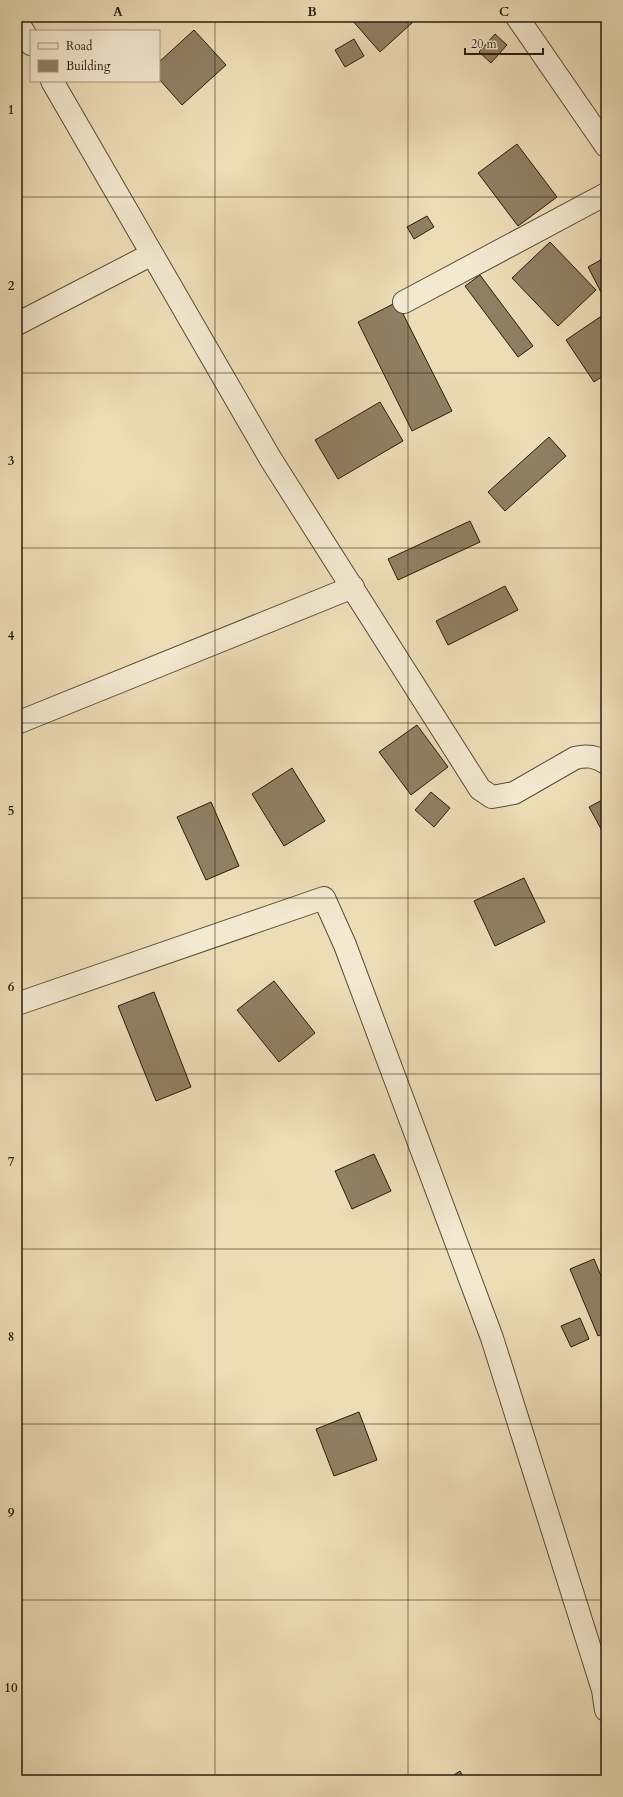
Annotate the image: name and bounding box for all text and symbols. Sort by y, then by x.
text: A [113,3,123,21]
text: B [307,3,317,21]
text: C [499,3,509,21]
legend [30,30,160,82]
scale bar [465,30,543,56]
text: 20 m [471,36,498,52]
text: Road [66,38,93,54]
text: Building [66,58,111,74]
text: 1 [8,101,14,119]
text: 2 [8,277,15,295]
text: 3 [8,452,15,470]
text: 4 [8,627,15,645]
text: 5 [8,802,14,820]
text: 6 [8,978,15,996]
text: 7 [8,1153,15,1171]
text: 8 [8,1328,14,1346]
text: 9 [8,1504,15,1522]
text: 10 [4,1679,18,1697]

